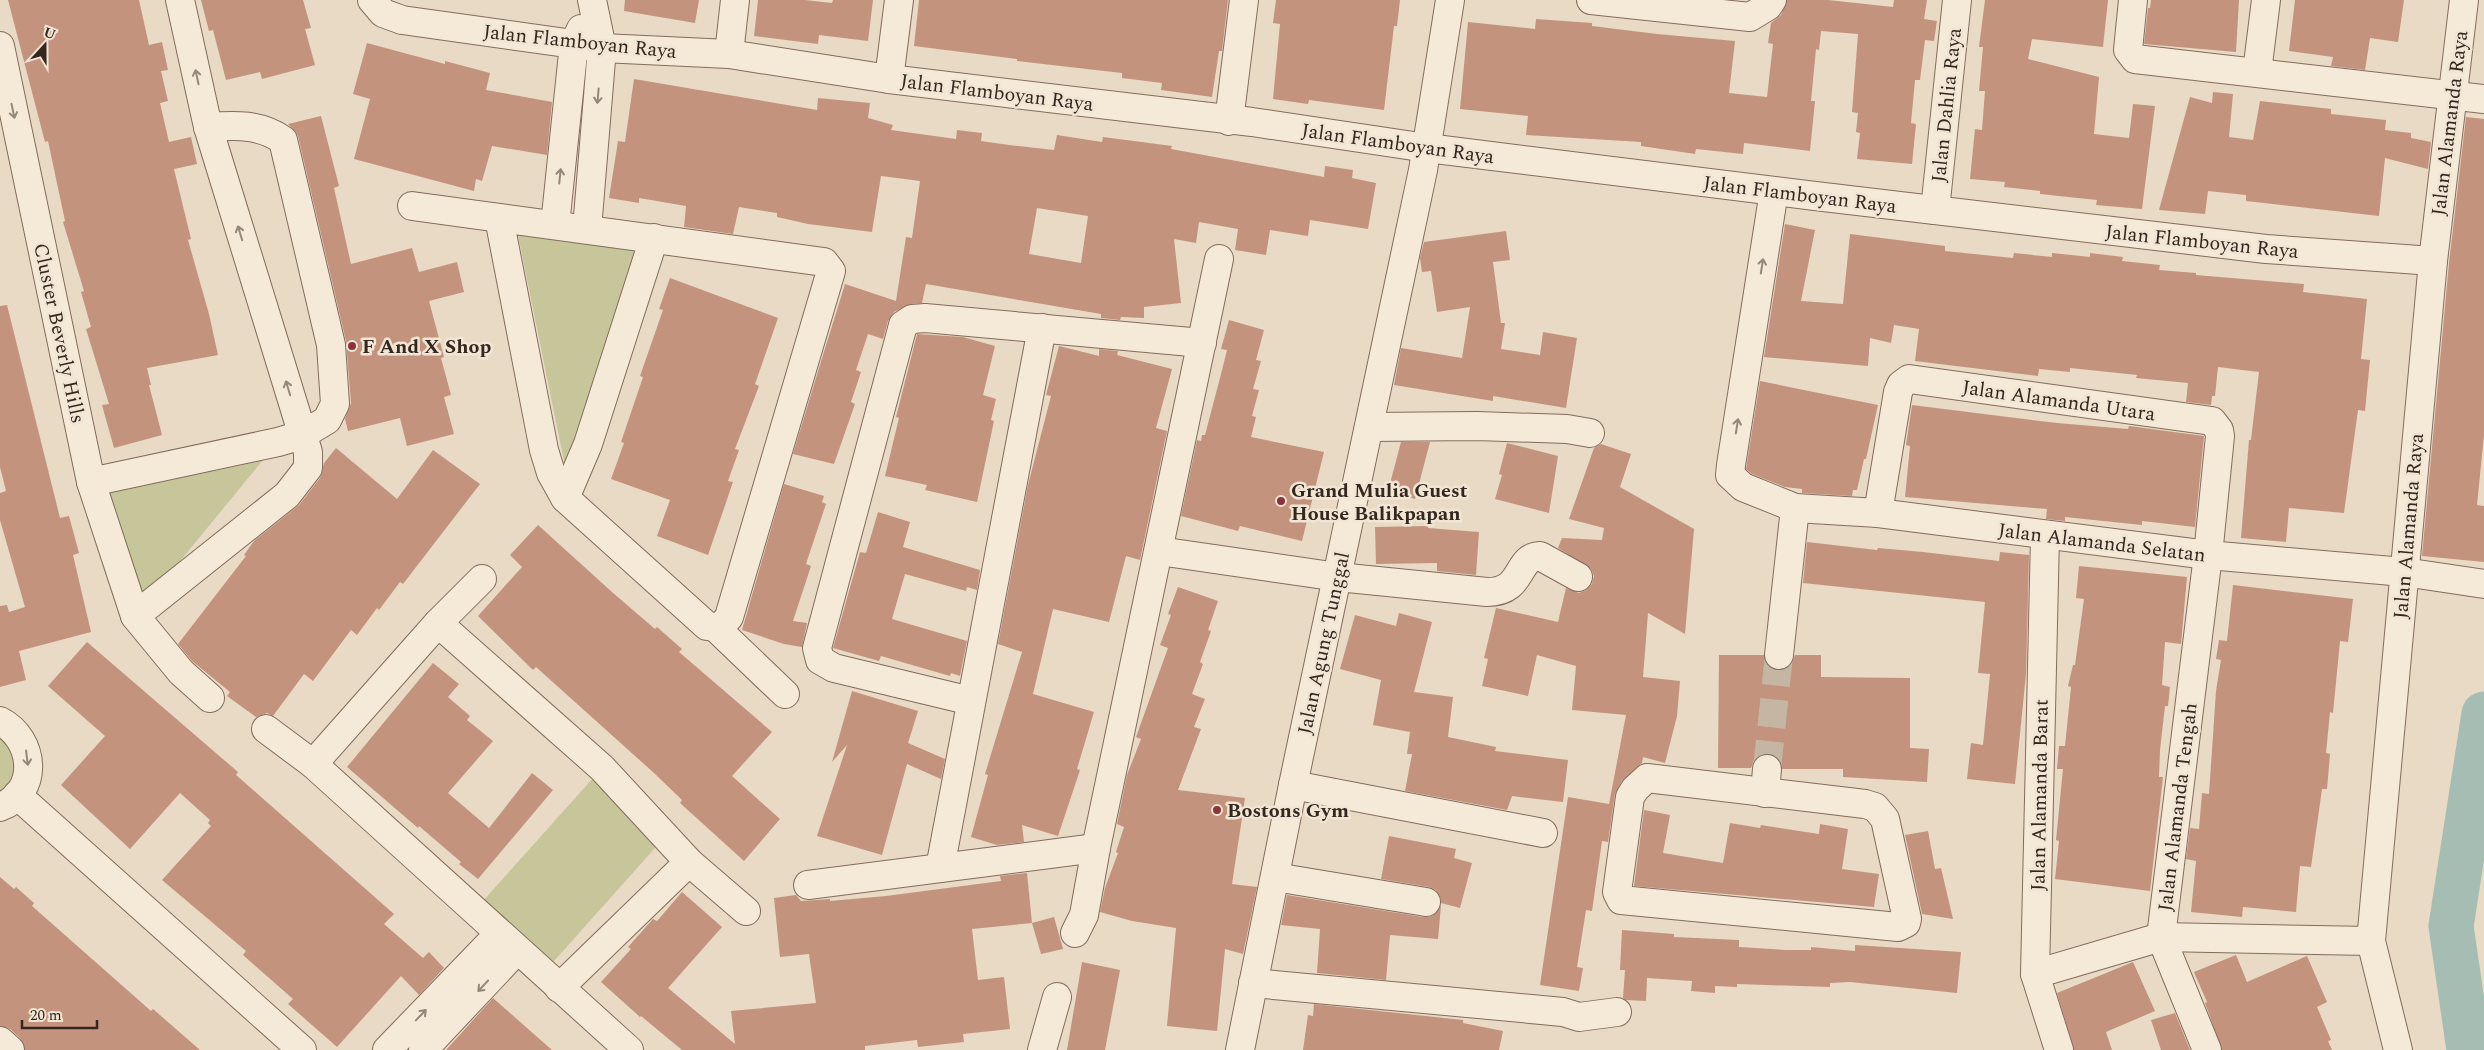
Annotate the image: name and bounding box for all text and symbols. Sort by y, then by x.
street label: Jalan Flamboyan Raya [482,17,678,67]
north arrow [20,20,70,70]
text: U [40,21,59,45]
street label: Jalan Dahlia Raya [1924,26,1970,184]
street label: Jalan Alamanda Raya [2424,28,2476,218]
street label: Jalan Flamboyan Raya [899,66,1095,120]
one-way arrow [192,69,201,85]
one-way arrow [593,88,603,104]
one-way arrow [9,102,19,118]
street label: Jalan Flamboyan Raya [1300,116,1496,172]
street label: Jalan Flamboyan Raya [1702,168,1898,222]
one-way arrow [555,169,565,185]
street label: Jalan Flamboyan Raya [2104,217,2300,267]
one-way arrow [235,225,245,241]
street label: Cluster Beverly Hills [25,240,93,426]
one-way arrow [1757,258,1767,274]
place label: F And X Shop [362,332,491,362]
marker: F And X Shop [346,340,358,352]
street label: Jalan Alamanda Utara [1960,373,2158,429]
one-way arrow [283,381,292,397]
one-way arrow [1732,419,1742,435]
street label: Jalan Alamanda Raya [2386,432,2432,620]
place label: Grand Mulia Guest House Balikpapan [1291,476,1468,529]
marker: Grand Mulia Guest House Balikpapan [1275,495,1287,507]
street label: Jalan Alamanda Selatan [1996,515,2207,571]
street label: Jalan Agung Tunggal [1290,549,1358,737]
street label: Jalan Alamanda Barat [2023,699,2057,891]
street label: Jalan Alamanda Tengah [2150,701,2206,913]
one-way arrow [23,750,33,766]
place label: Bostons Gym [1227,796,1349,826]
marker: Bostons Gym [1211,804,1223,816]
one-way arrow [477,979,489,992]
scale bar [22,998,98,1030]
text: 20 m [30,1004,62,1027]
one-way arrow [415,1009,427,1021]

